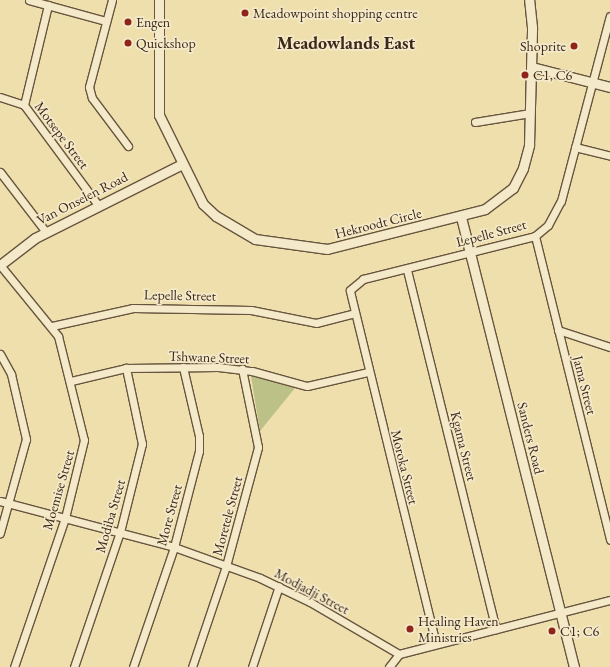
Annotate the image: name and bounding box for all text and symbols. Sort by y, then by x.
place label: Meadowpoint shopping centre [253,5,418,21]
marker: Meadowpoint shopping centre [240,8,250,18]
place label: Engen [136,14,170,30]
marker: Engen [123,17,133,27]
district label: Meadowlands East [277,32,415,54]
place label: Quickshop [136,35,196,51]
marker: Quickshop [123,38,133,48]
place label: Shoprite [520,38,566,54]
marker: Shoprite [569,41,579,51]
place label: C1, C6 [533,67,572,83]
marker: C1, C6 [520,70,530,80]
street label: Motsepe Street [31,98,93,172]
street label: Van Onselen Road [34,168,130,228]
street label: Hekroodt Circle [333,204,423,242]
street label: Lepelle Street [454,216,528,250]
street label: Lepelle Street [144,286,216,304]
street label: Tshwane Street [168,347,250,367]
street label: Jama Street [570,354,600,416]
street label: Sanders Road [514,400,548,476]
street label: Kgama Street [447,409,481,483]
street label: Moroka Street [388,428,422,506]
street label: Moemise Street [39,448,77,532]
street label: Moretele Street [208,474,246,558]
street label: Modiba Street [91,477,129,555]
street label: More Street [153,482,185,548]
street label: Modjadji Street [272,564,352,618]
place label: Healing Haven Ministries [418,613,499,646]
place label: C1; C6 [560,623,599,639]
marker: Healing Haven Ministries [405,624,415,634]
marker: C1; C6 [547,626,557,636]

